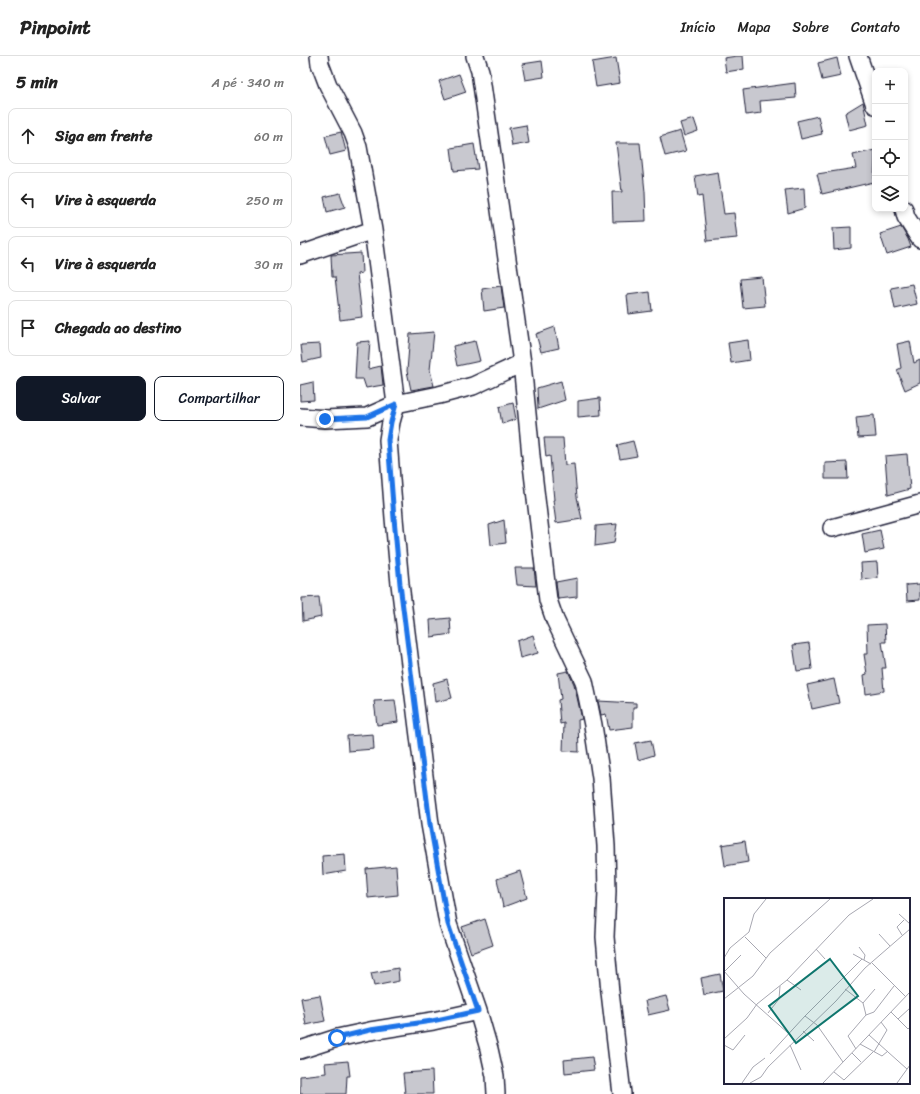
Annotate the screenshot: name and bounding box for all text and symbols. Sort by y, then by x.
text: Pinpoint [20,11,91,44]
text: Início [681,15,715,40]
text: Mapa [737,15,770,40]
text: Sobre [792,15,829,40]
text: Contato [851,15,900,40]
text: 5 min [16,67,58,97]
map controls [872,68,908,212]
button: + [872,68,908,104]
text: A pé · 340 m [211,71,284,94]
button: − [872,104,908,140]
text: Siga em frente [55,123,152,149]
icon: ahead [17,125,39,147]
text: 60 m [254,125,283,148]
button: locate [872,140,908,176]
button: layers [872,176,908,212]
text: Vire à esquerda [55,187,156,213]
icon: left [17,189,39,211]
text: 250 m [246,189,283,212]
text: Vire à esquerda [55,251,156,277]
icon: left [17,253,39,275]
text: 30 m [254,253,283,276]
text: Chegada ao destino [55,315,181,341]
icon: arrive [17,317,39,339]
button: Salvar [16,376,146,421]
button: Compartilhar [154,376,284,421]
route end [316,410,334,428]
inset map [724,898,910,1084]
route start [328,1029,346,1047]

